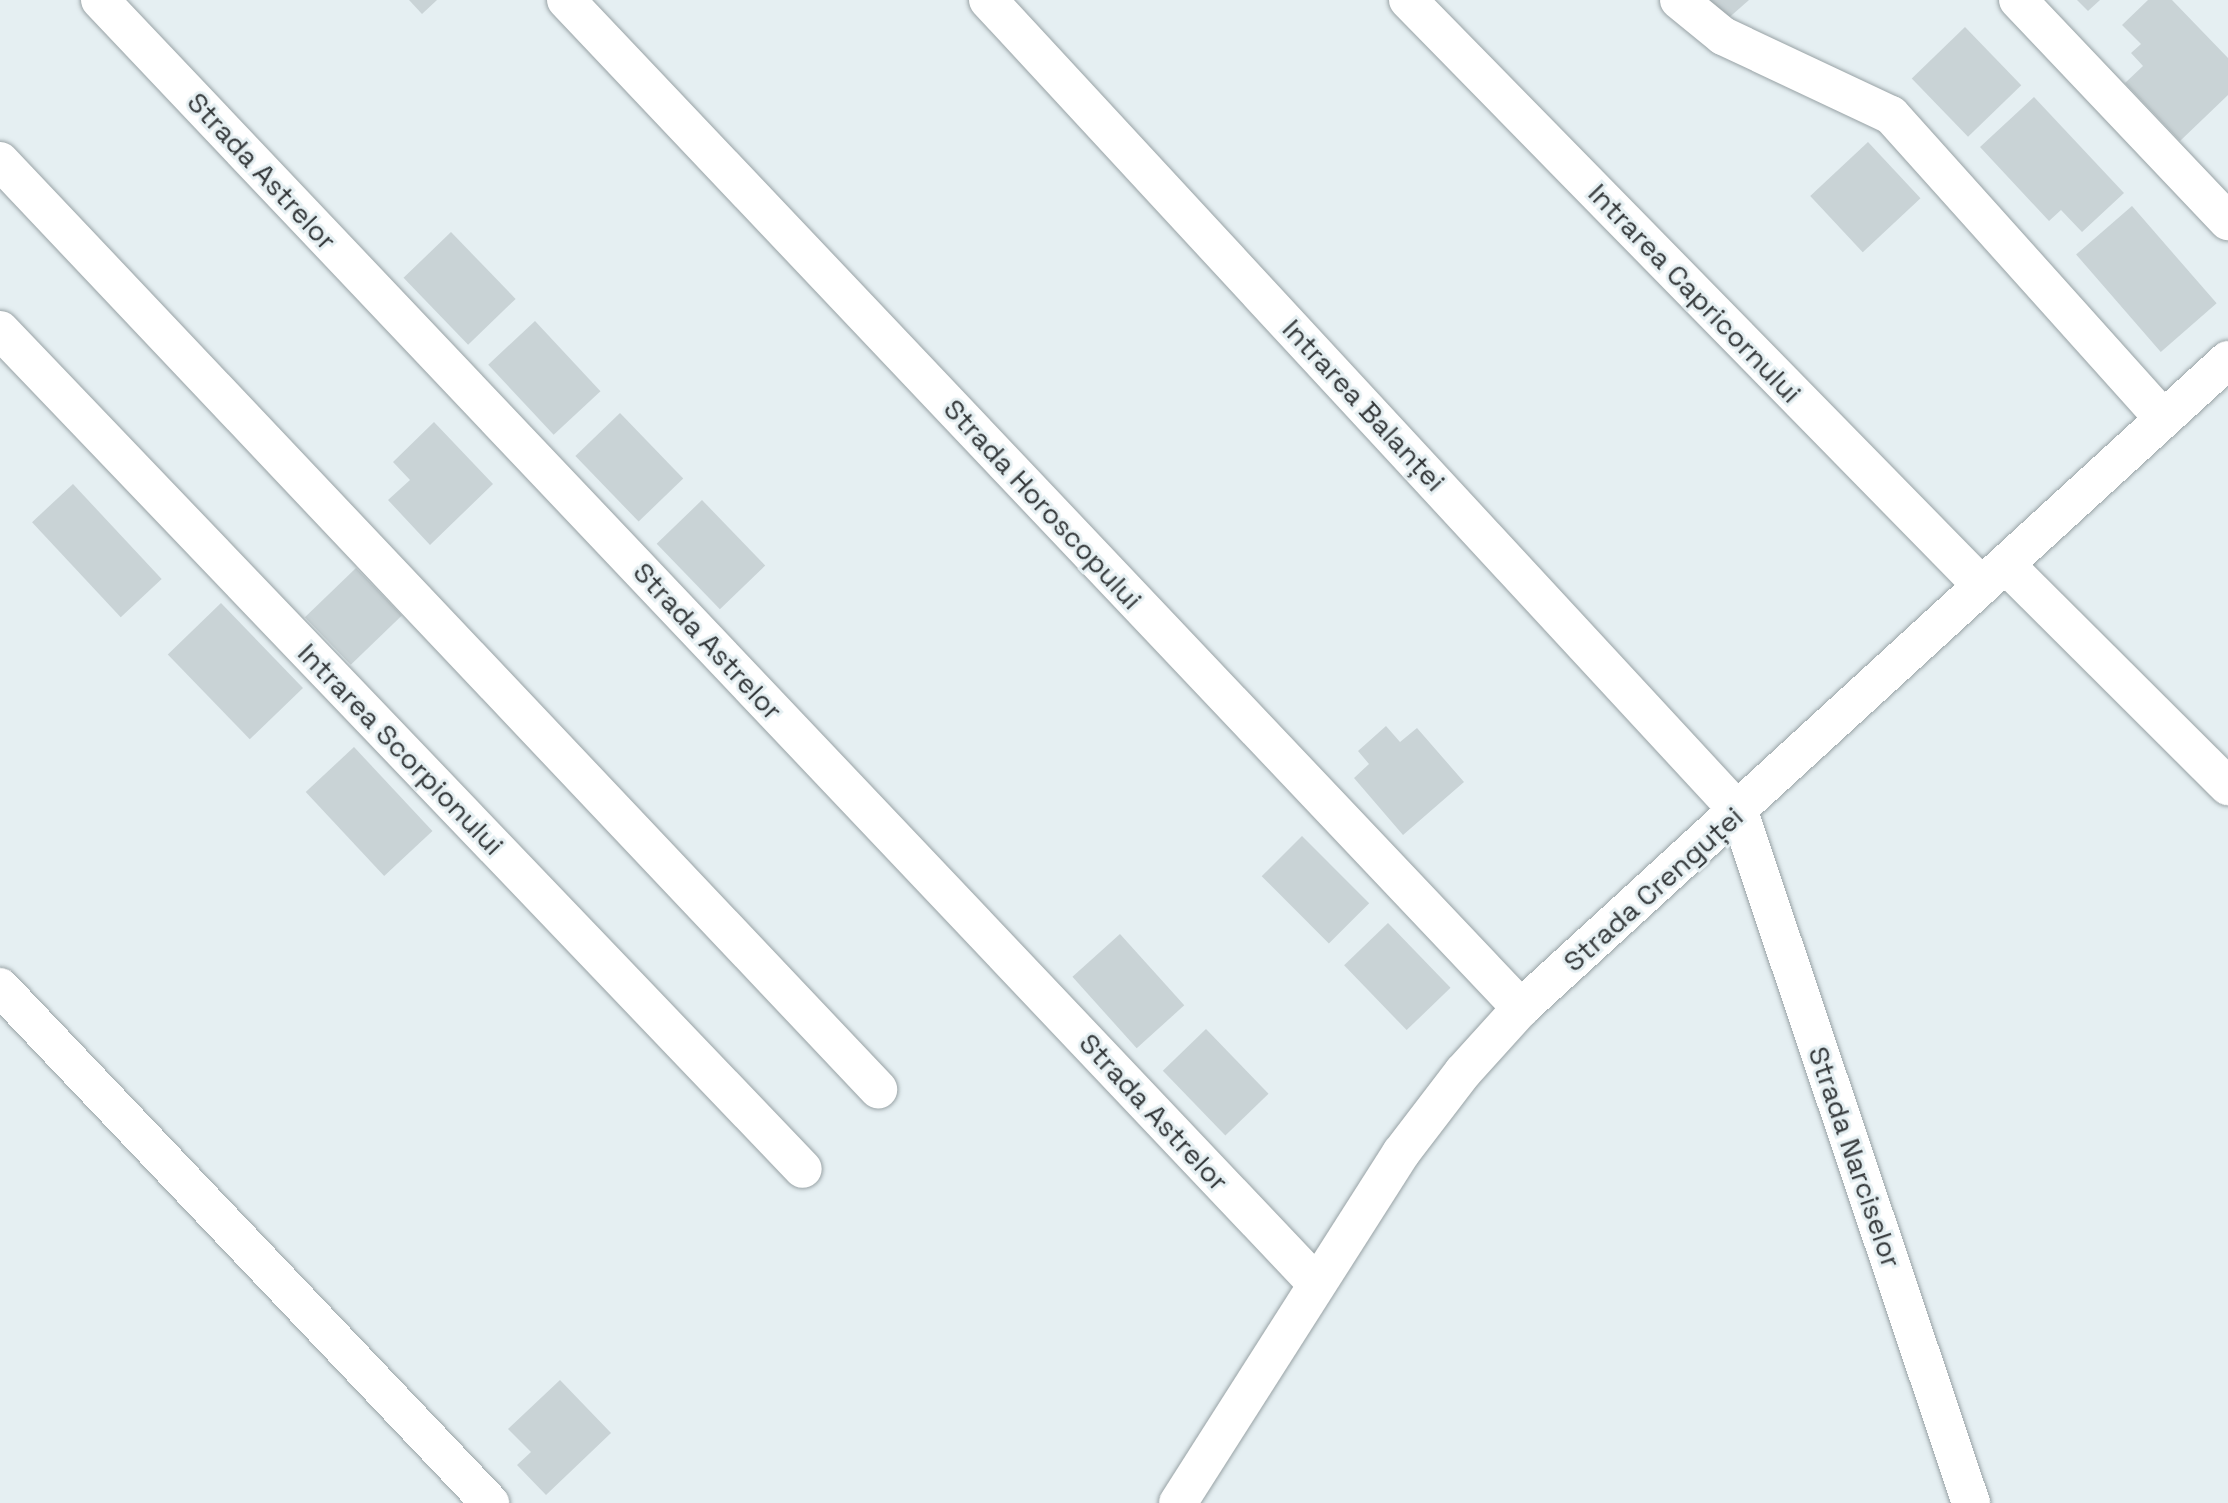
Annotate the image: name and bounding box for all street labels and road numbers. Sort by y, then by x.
street label: Strada Astrelor [180,85,344,257]
street label: Intrarea Capricornului [1582,176,1808,410]
street label: Intrarea Balanței [1276,312,1452,498]
street label: Strada Horoscopului [937,392,1149,616]
street label: Strada Astrelor [626,555,790,727]
street label: Intrarea Scorpionului [291,636,511,862]
street label: Strada Crenguței [1556,800,1750,978]
street label: Strada Astrelor [1072,1026,1236,1198]
street label: Strada Narciselor [1801,1042,1909,1272]

